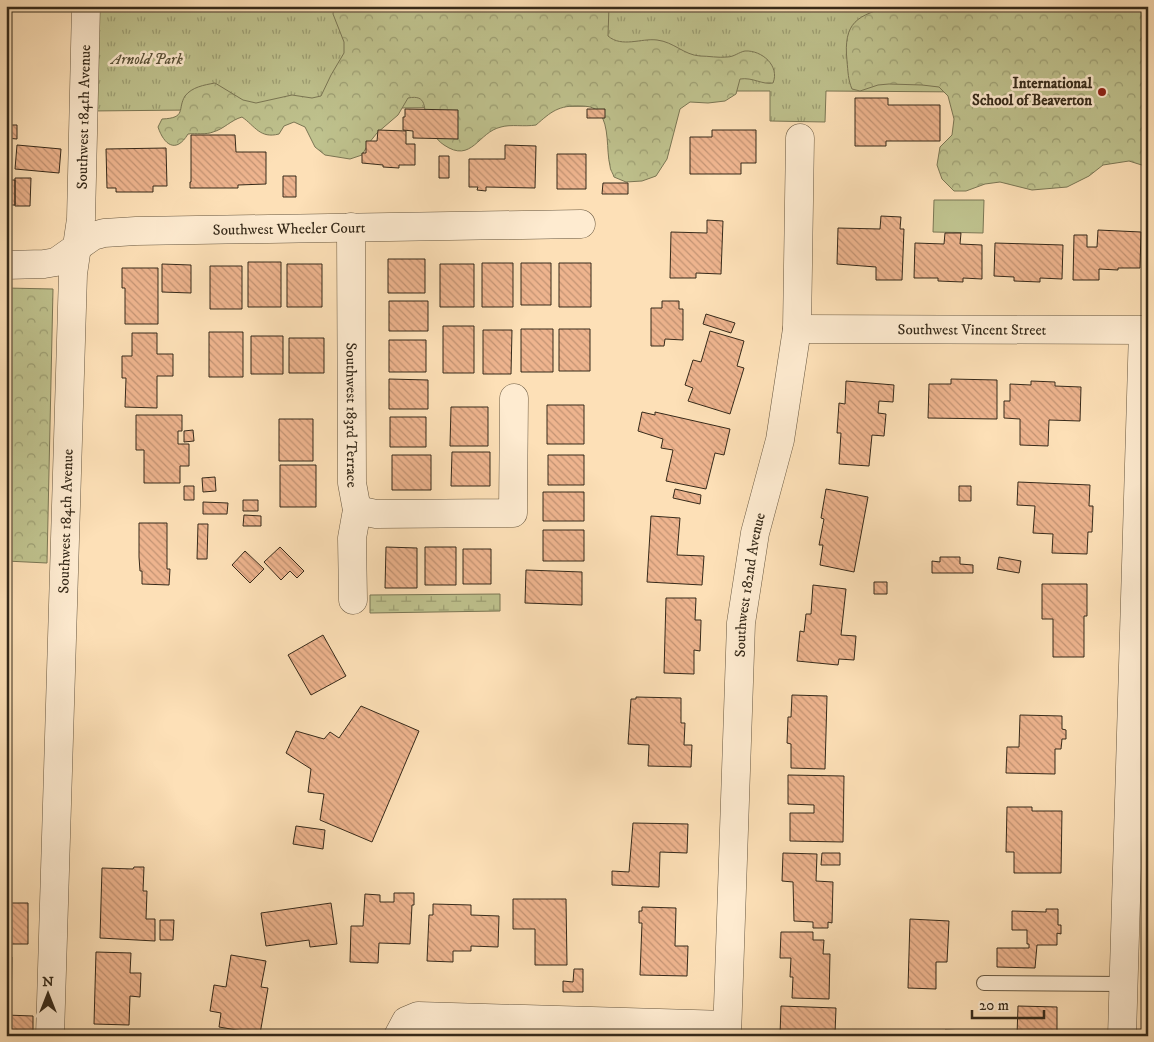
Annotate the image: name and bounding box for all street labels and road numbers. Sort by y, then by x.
street label: Southwest 184th Avenue [72,44,95,190]
street label: Southwest Wheeler Court [213,218,366,239]
street label: Southwest Vincent Street [898,320,1047,339]
street label: Southwest 183rd Terrace [342,342,362,489]
street label: Southwest 184th Avenue [54,449,77,594]
street label: Southwest 182nd Avenue [730,511,770,658]

